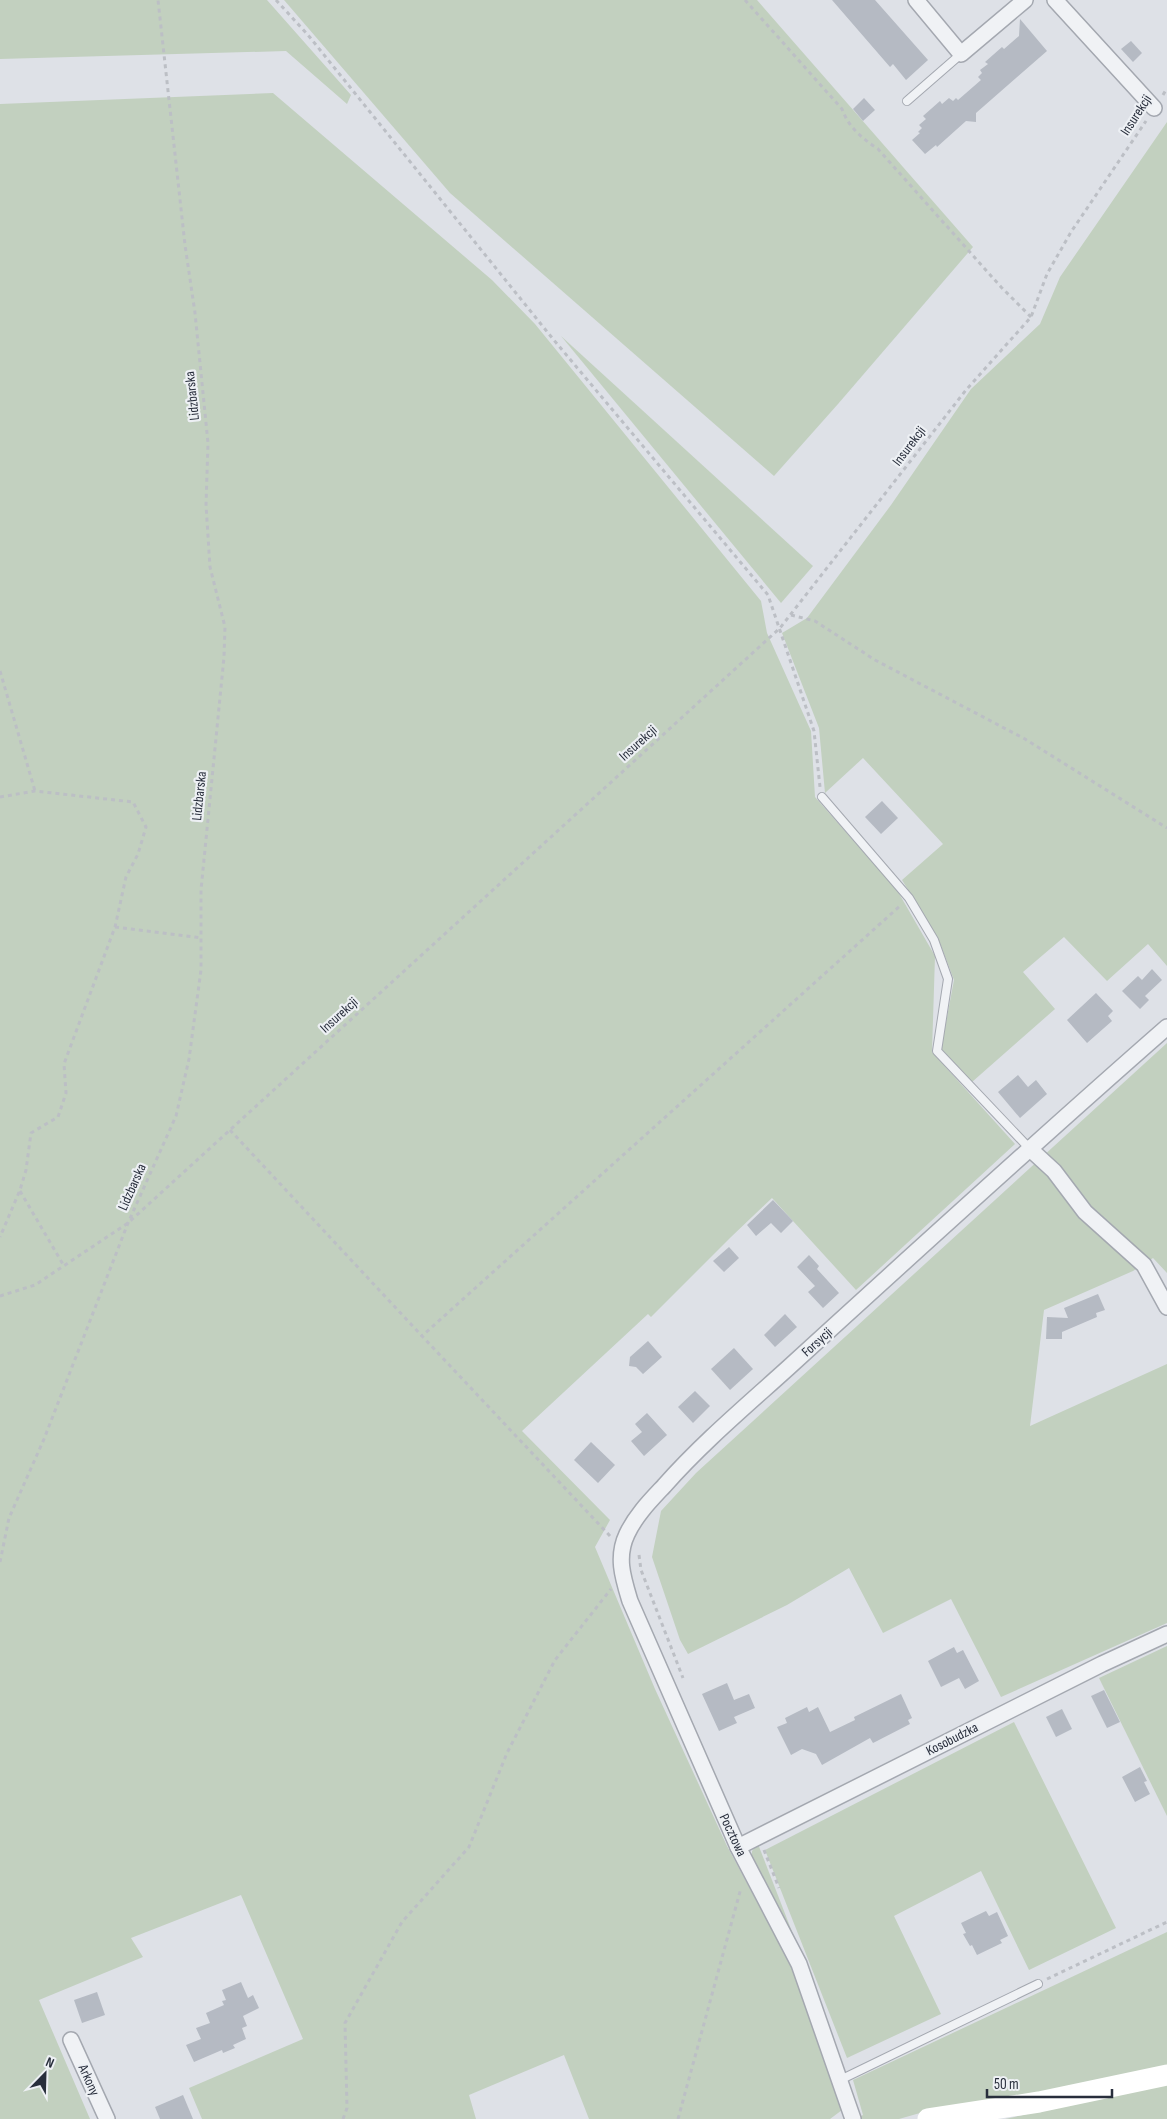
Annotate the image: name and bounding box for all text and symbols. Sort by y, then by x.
street label: Insurekcji [1117,92,1155,138]
street label: Lidzbarska [181,371,203,421]
street label: Insurekcji [889,423,929,469]
street label: Insurekcji [616,722,660,764]
street label: Lidzbarska [188,771,210,821]
street label: Insurekcji [317,994,361,1036]
street label: Lidzbarska [114,1161,150,1213]
street label: Forsycji [798,1324,836,1360]
street label: Kosobudzka [923,1719,981,1759]
street label: Pocztowa [716,1811,750,1859]
north arrow [20,2049,70,2099]
text: N [43,2053,57,2072]
street label: Arkony [74,2061,104,2099]
scale bar [987,2066,1112,2098]
text: 50 m [994,2075,1019,2094]

